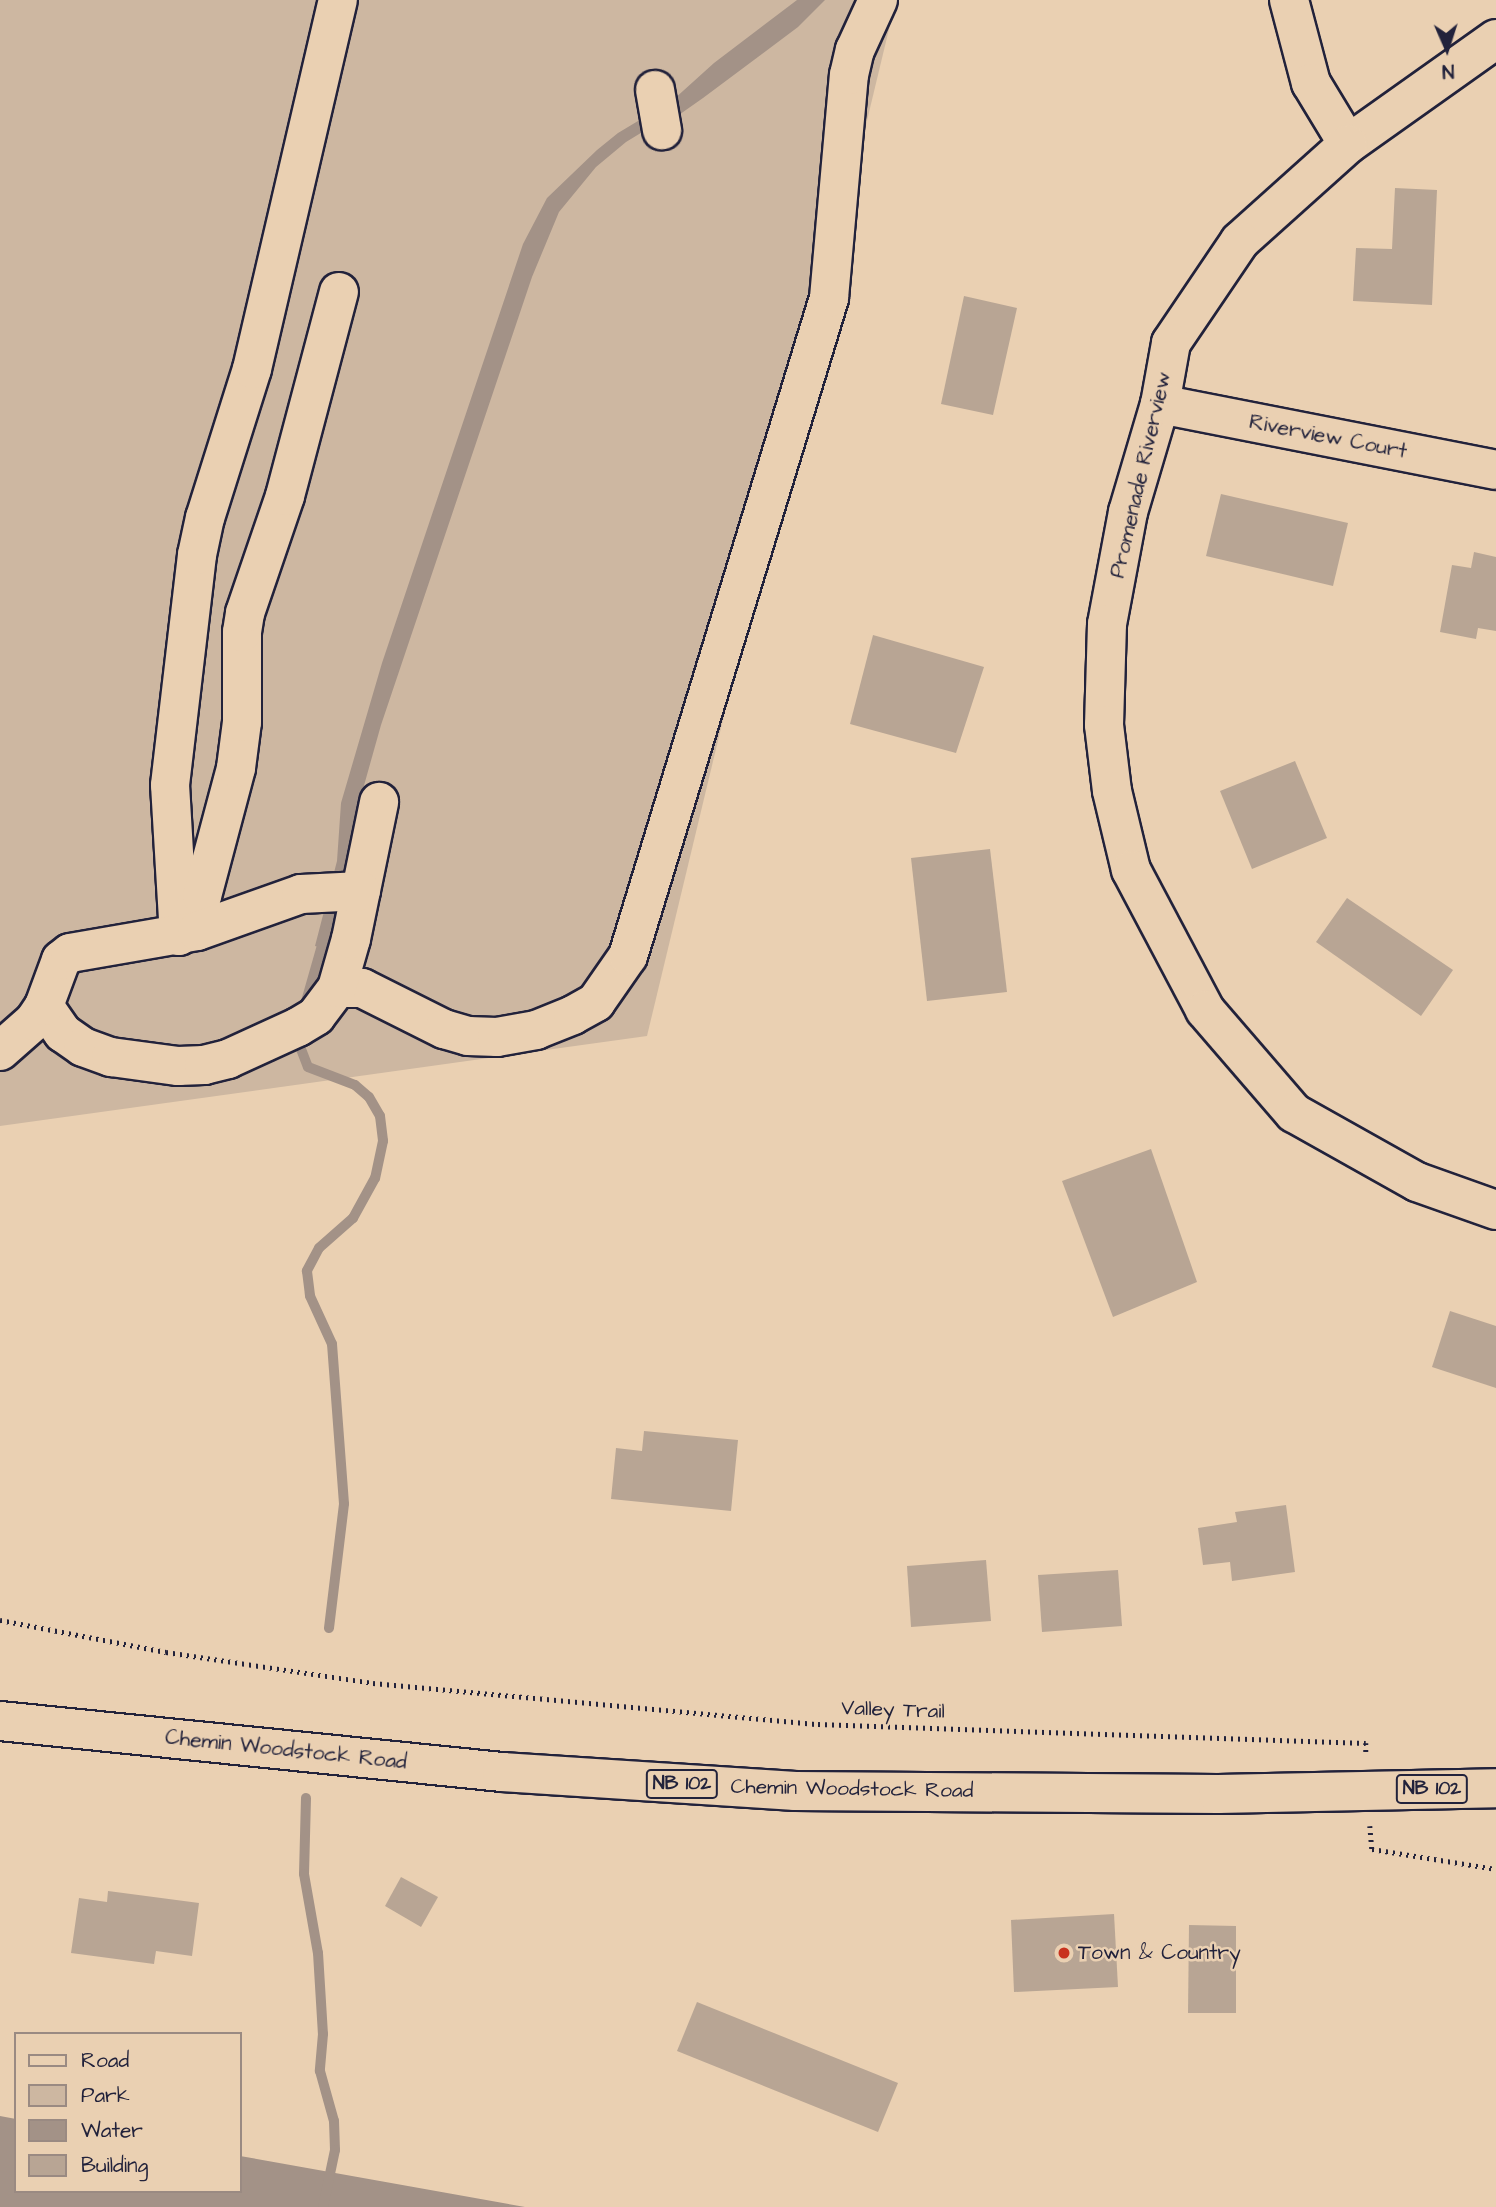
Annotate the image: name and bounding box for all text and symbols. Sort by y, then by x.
north arrow [1412,14,1482,84]
text: N [1441,57,1455,84]
street label: Promenade Riverview [1105,370,1177,580]
street label: Riverview Court [1247,409,1409,465]
street label: Valley Trail [841,1696,945,1724]
street label: Chemin Woodstock Road [164,1725,408,1775]
road number: NB 102 [645,1768,719,1800]
street label: Chemin Woodstock Road [730,1774,974,1804]
road number: NB 102 [1395,1774,1469,1804]
place label: Town & Country [1078,1940,1241,1966]
marker: Town & Country [1056,1945,1072,1961]
legend [14,2032,242,2193]
text: Road [81,2046,129,2075]
text: Park [81,2081,130,2110]
text: Water [81,2116,143,2145]
text: Building [81,2151,148,2180]

